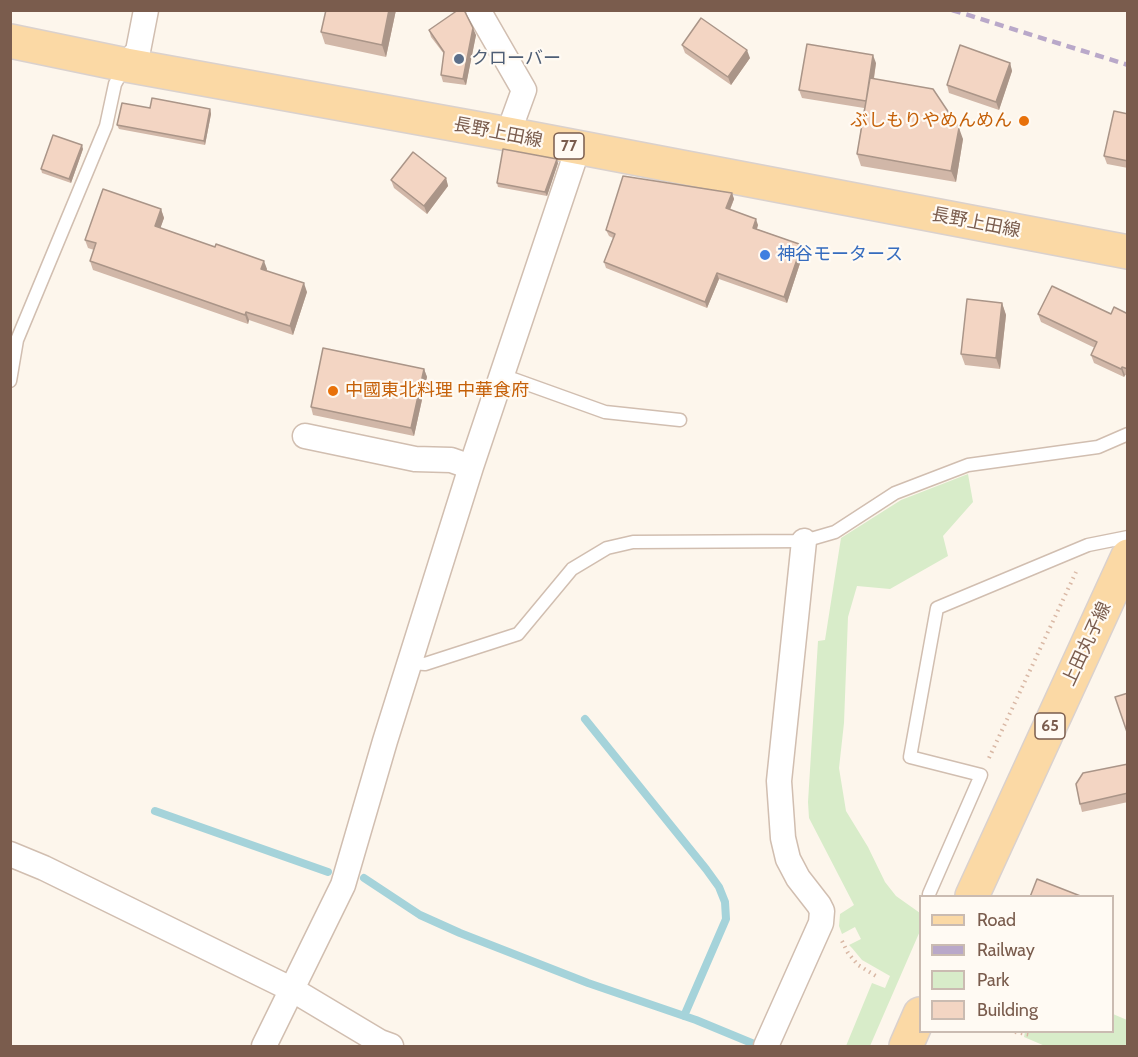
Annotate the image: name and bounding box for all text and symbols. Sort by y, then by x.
place label: クローバー [471,48,561,70]
marker: クローバー [452,52,466,66]
place label: ぶしもりやめんめん [850,110,1012,132]
street label: 長野上田線 [452,114,544,152]
marker: ぶしもりやめんめん [1017,114,1031,128]
road number: 77 [554,133,584,159]
street label: 長野上田線 [930,204,1022,242]
place label: 神谷モータース [777,244,903,266]
marker: 神谷モータース [758,248,772,262]
place label: 中國東北料理 中華食府 [345,380,529,402]
marker: 中國東北料理 中華食府 [326,384,340,398]
street label: 上田丸子線 [1058,599,1116,689]
road number: 65 [1035,713,1065,739]
legend [919,895,1114,1033]
text: Road [977,909,1016,931]
text: Railway [977,939,1035,961]
text: Park [977,969,1009,991]
text: Building [977,999,1038,1021]

